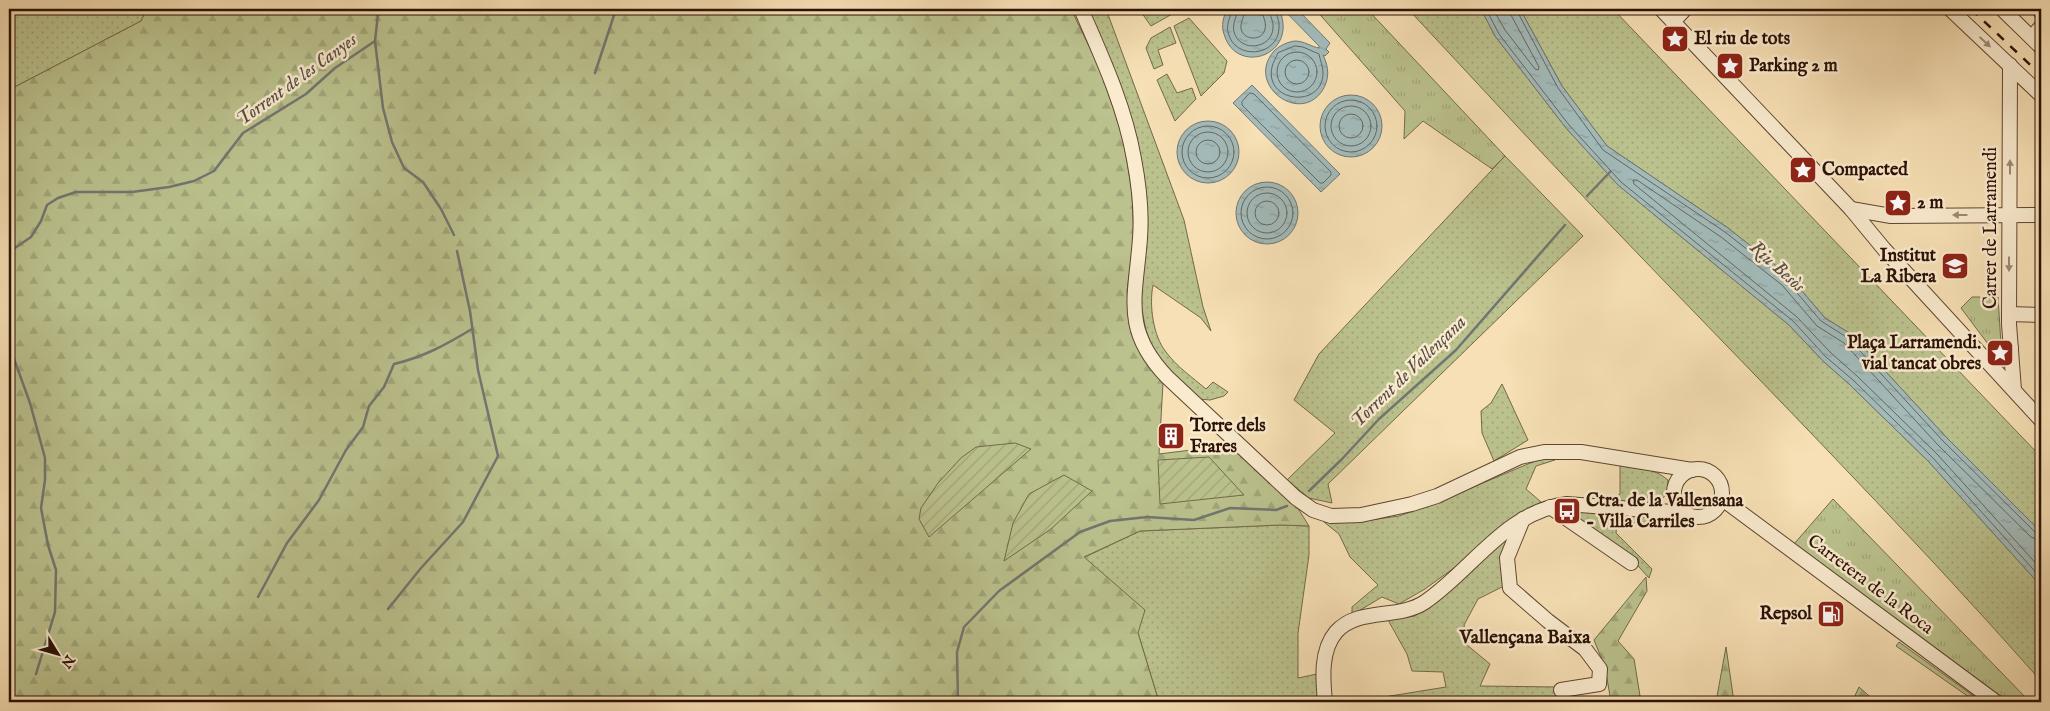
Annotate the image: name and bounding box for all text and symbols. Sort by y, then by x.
place icon: El riu de tots [1660,24,1690,54]
water label: Torrent de les Canyes [232,28,362,132]
place label: El riu de tots [1694,28,1791,51]
one-way arrow [1979,36,1991,48]
place icon: Parking 2 m [1715,51,1745,81]
place label: Parking 2 m [1749,55,1838,78]
street label: Carrer de Larramendi [1980,147,2003,309]
place icon: Compacted [1788,155,1818,185]
one-way arrow [2006,158,2014,174]
place label: Compacted [1822,159,1908,182]
place icon: 2 m [1883,188,1913,218]
place label: 2 m [1917,192,1943,215]
one-way arrow [1952,211,1968,219]
water label: Riu Besòs [1744,236,1810,299]
place label: Institut La Ribera [1861,245,1937,289]
school or university icon: Institut La Ribera [1940,251,1970,281]
one-way arrow [2005,256,2013,272]
water label: Torrent de Vallençana [1346,311,1472,433]
place label: Plaça Larramendi. vial tancat obres [1847,332,1982,376]
place icon: Plaça Larramendi. vial tancat obres [1985,338,2015,368]
place label: Torre dels Frares [1189,415,1266,459]
building icon: Torre dels Frares [1156,421,1186,451]
place label: Ctra. de la Vallensana - Villa Carriles [1586,490,1745,534]
bus stop icon: Ctra. de la Vallensana - Villa Carriles [1552,496,1582,526]
street label: Carretera de la Roca [1802,530,1938,640]
fuel station icon: Repsol [1816,599,1846,629]
place label: Repsol [1759,603,1813,626]
district label: Vallençana Baixa [1459,626,1591,650]
north arrow [32,628,82,678]
text: N [57,650,79,671]

